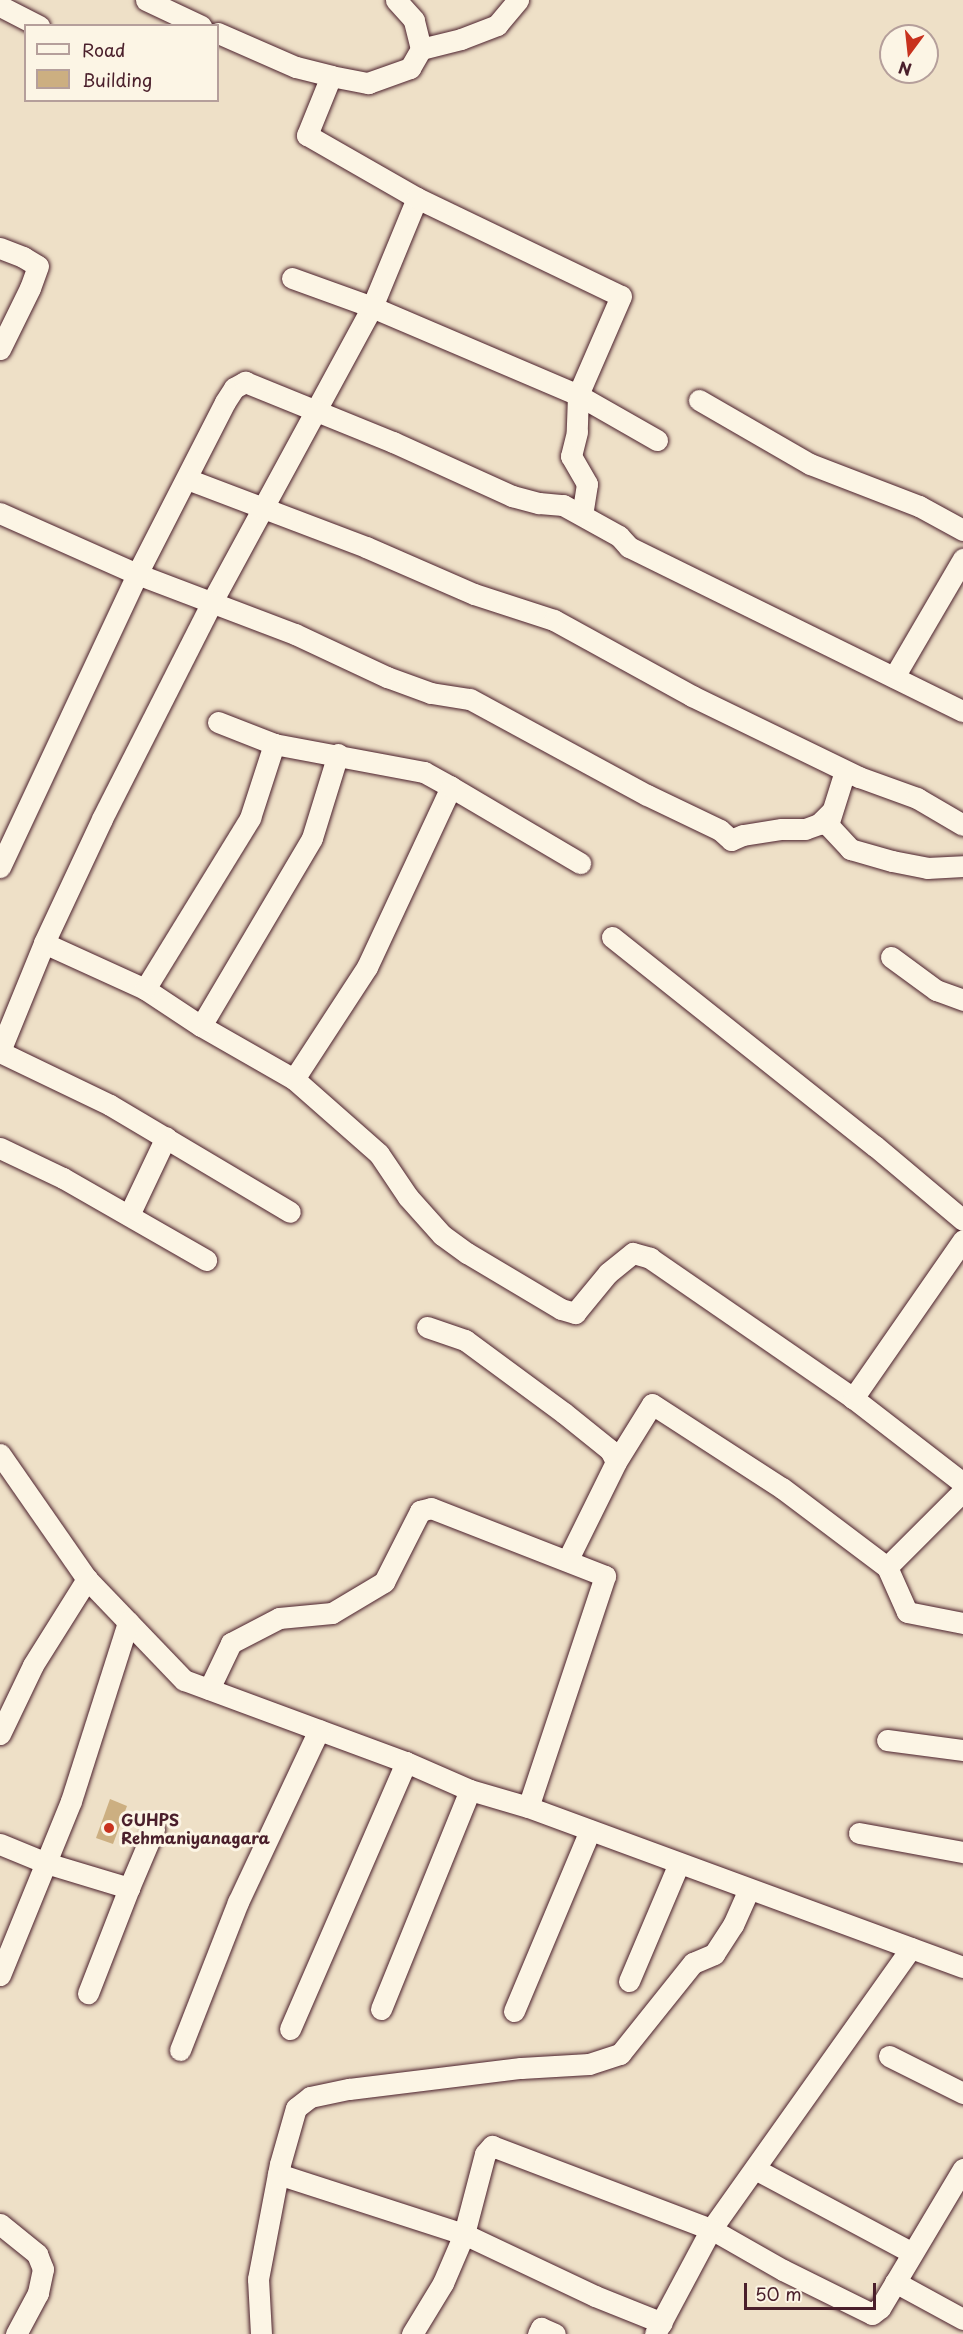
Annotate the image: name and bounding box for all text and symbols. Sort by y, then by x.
legend [24,24,219,102]
north arrow [879,24,939,84]
text: Road [82,36,126,63]
text: N [896,56,914,83]
text: Building [82,66,152,93]
place label: GUHPS Rehmaniyanagara [121,1809,270,1847]
marker: GUHPS Rehmaniyanagara [102,1821,116,1835]
scale bar [747,2271,879,2309]
text: 50 m [755,2280,802,2307]

